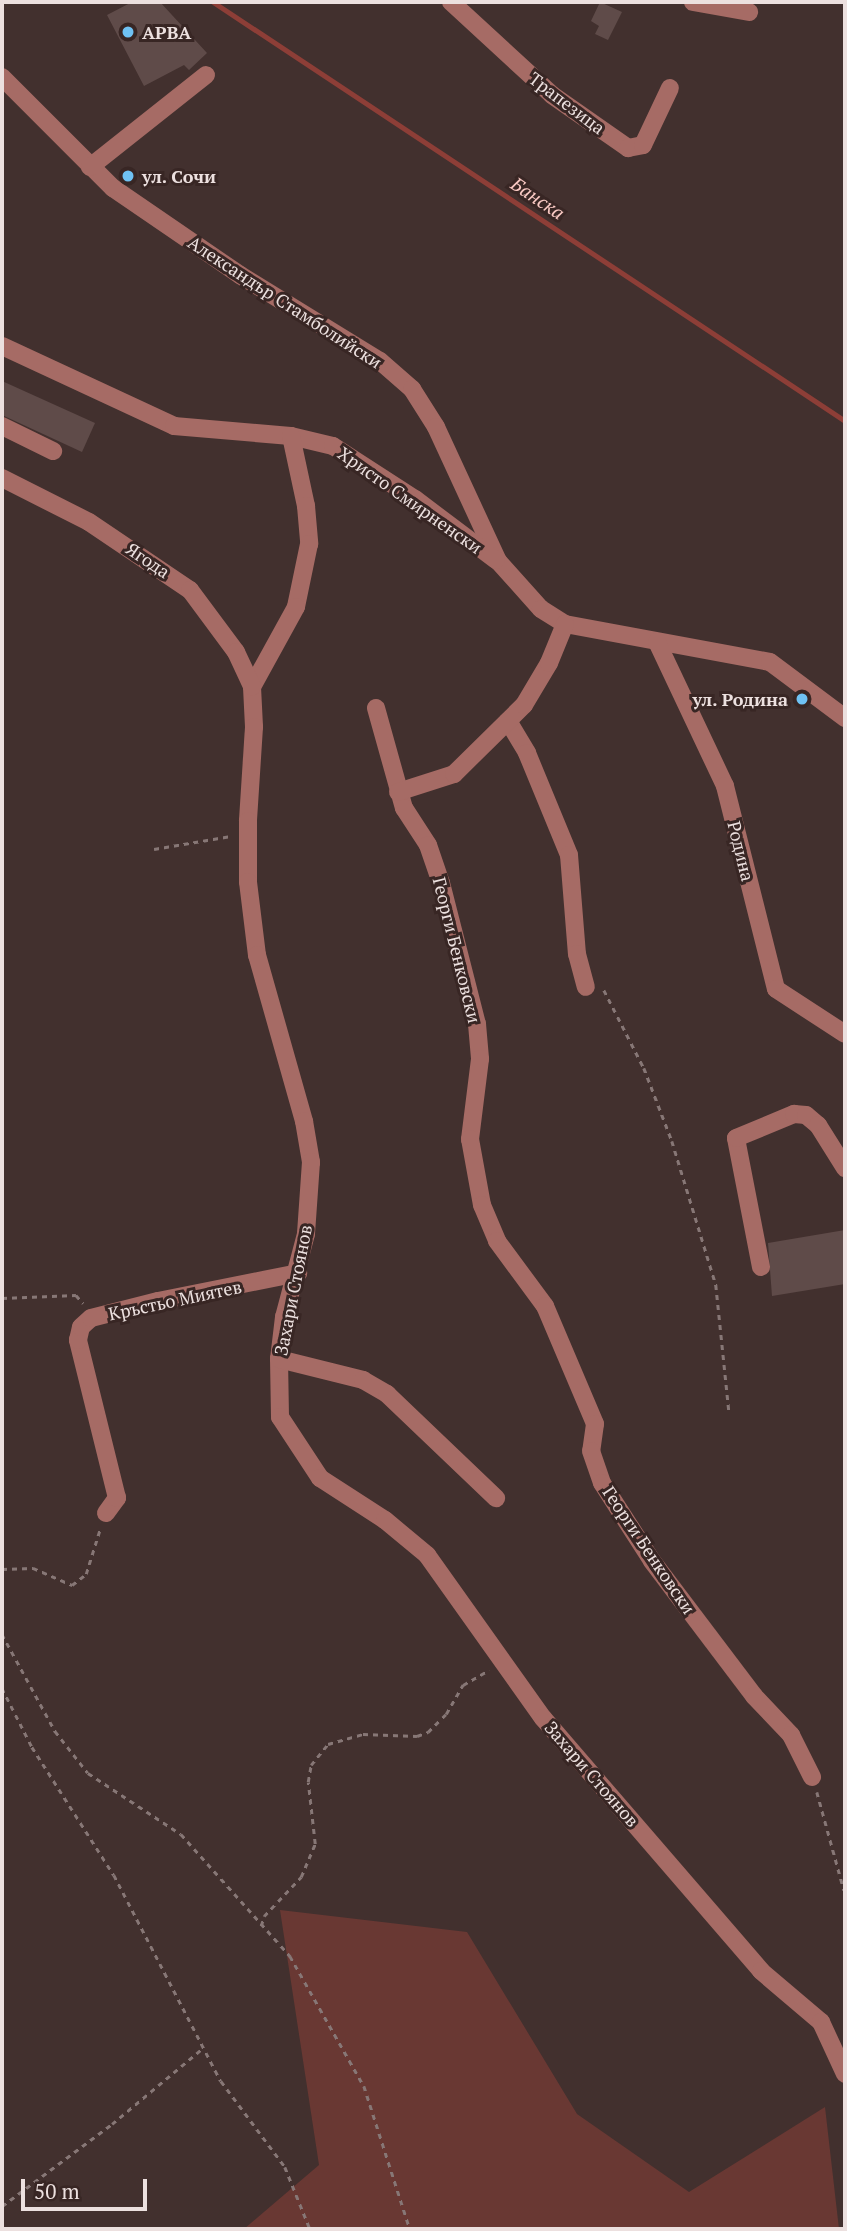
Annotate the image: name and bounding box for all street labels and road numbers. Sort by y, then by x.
street label: Трапезица [525,67,609,139]
street label: Александър Стамболийски [184,231,386,373]
street label: Христо Смирненски [334,442,486,558]
street label: Ягода [122,538,174,582]
street label: Родина [723,819,759,883]
street label: Георги Бенковски [428,875,486,1025]
street label: Захари Стоянов [270,1223,316,1357]
street label: Кръстьо Миятев [106,1275,244,1325]
street label: Георги Бенковски [598,1482,700,1618]
street label: Захари Стоянов [540,1717,644,1831]

